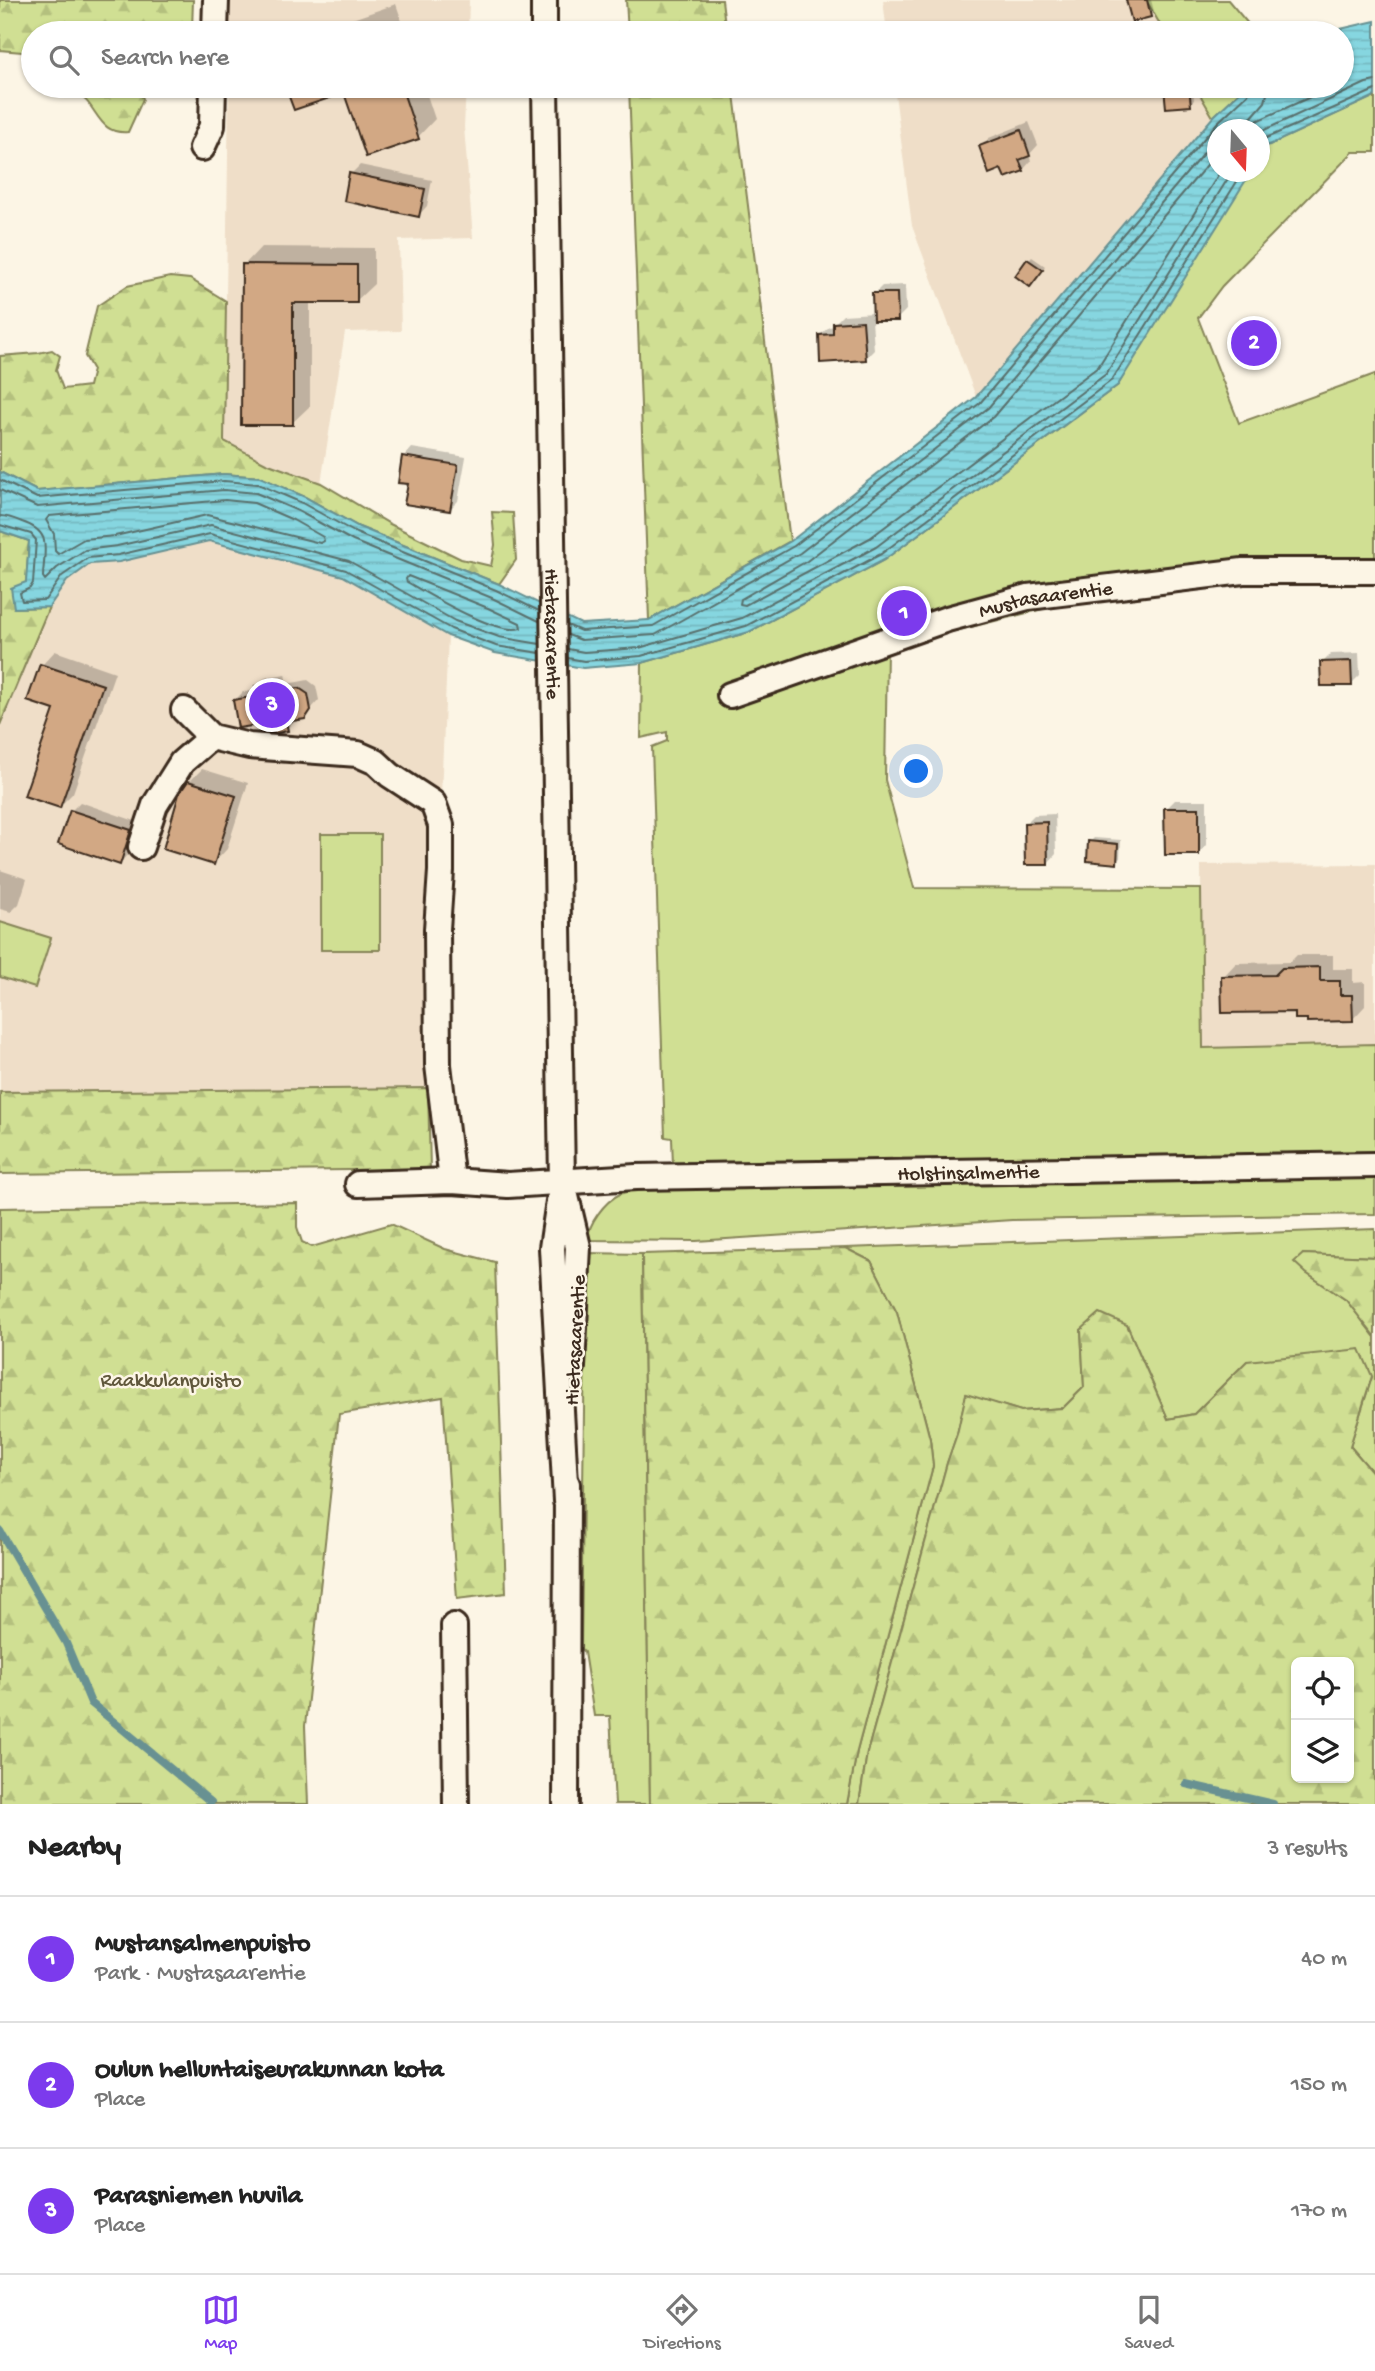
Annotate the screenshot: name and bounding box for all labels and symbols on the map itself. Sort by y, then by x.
north arrow [1207,119,1270,182]
pin: 2 [1231,317,1277,369]
street label: Hietasaarentie [536,568,564,701]
street label: Mustasaarentie [977,578,1115,626]
pin: 1 [881,587,927,639]
pin: 3 [249,679,295,731]
your location [899,754,933,788]
street label: Holstinsalmentie [897,1161,1041,1189]
street label: Hietasaarentie [562,1273,593,1406]
park label: Raakkulanpuisto [100,1370,242,1395]

